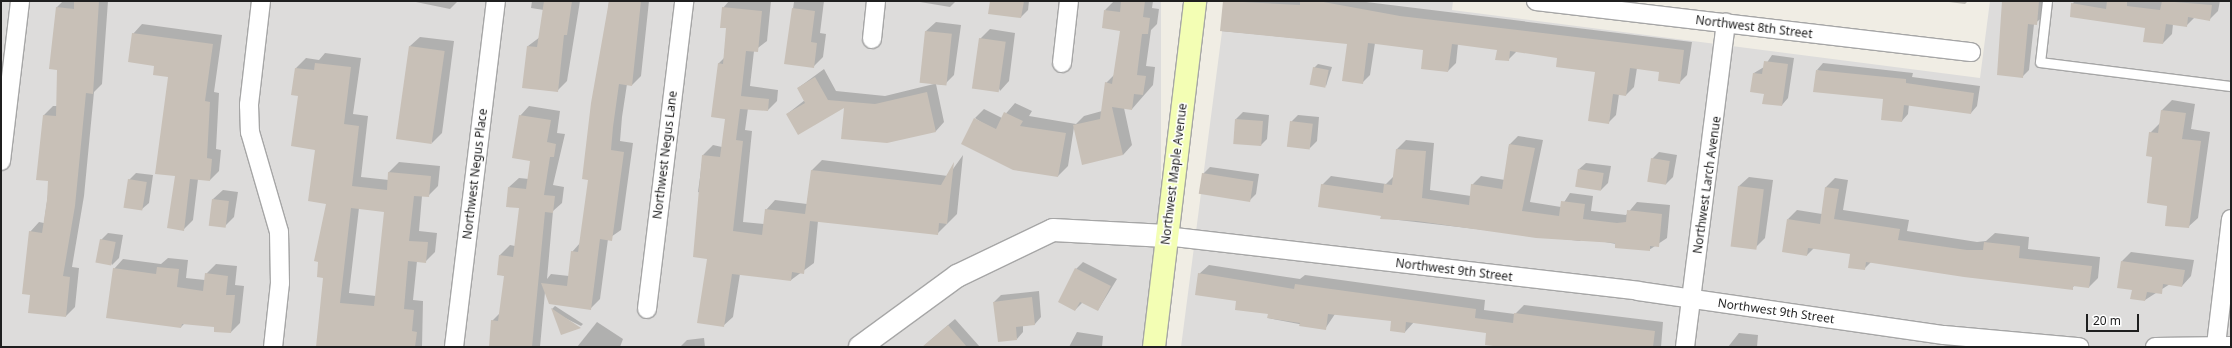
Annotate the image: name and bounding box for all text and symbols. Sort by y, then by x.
street label: Northwest 8th Street [1695,13,1813,41]
street label: Northwest Negus Lane [650,90,680,220]
street label: Northwest Maple Avenue [1158,102,1190,246]
street label: Northwest Negus Place [460,108,490,240]
street label: Northwest Larch Avenue [1690,115,1724,255]
street label: Northwest 9th Street [1395,256,1513,284]
street label: Northwest 9th Street [1717,296,1835,326]
scale bar [2088,306,2141,332]
text: 20 m [2093,312,2121,329]

